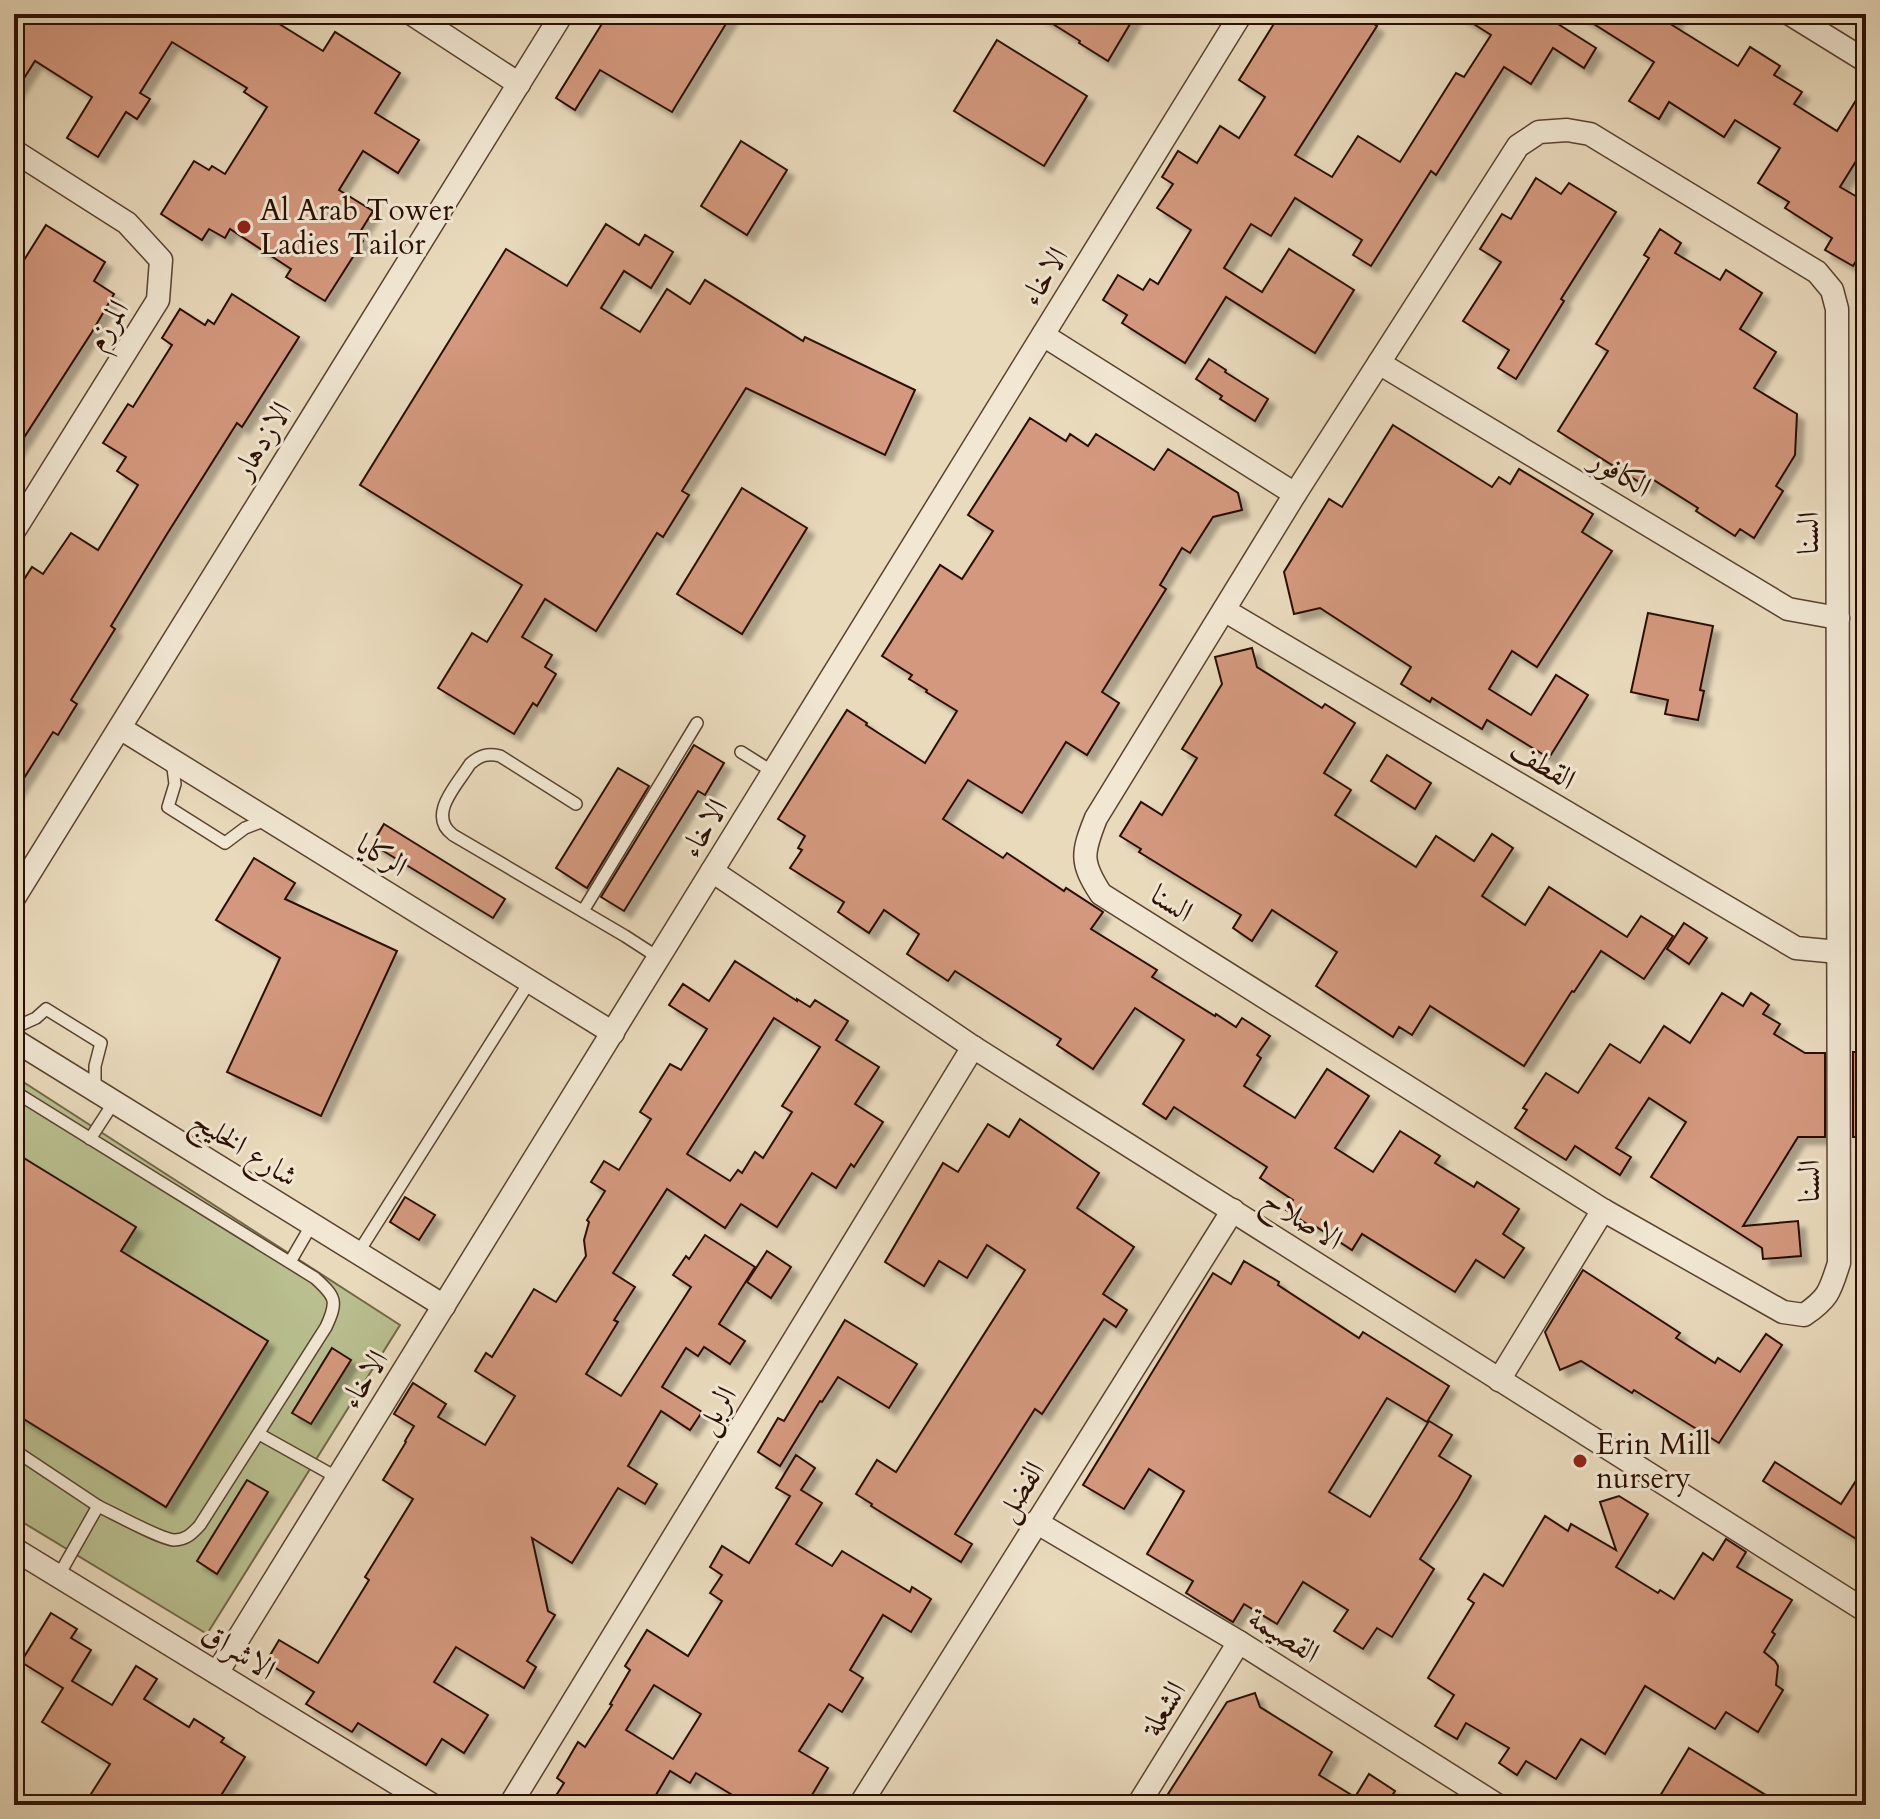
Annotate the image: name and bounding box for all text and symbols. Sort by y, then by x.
place label: Al Arab Tower Ladies Tailor [260,190,453,265]
marker: Al Arab Tower Ladies Tailor [235,218,253,236]
street label: الاخاء [1011,239,1078,314]
street label: المرزم [76,292,143,361]
street label: الازدهار [221,394,302,489]
street label: الكافور [1580,438,1659,508]
street label: السنا [1788,512,1829,555]
street label: القطف [1502,729,1583,800]
street label: الاخاء [671,791,738,865]
street label: الركايا [348,824,415,887]
street label: السنا [1143,875,1201,932]
street label: شارع الخليج [181,1100,306,1202]
street label: السنا [1789,1160,1830,1203]
street label: الاصلاح [1252,1179,1351,1264]
street label: الاخاء [331,1342,398,1417]
street label: الربل [686,1379,747,1442]
place label: Erin Mill nursery [1596,1424,1711,1499]
marker: Erin Mill nursery [1571,1452,1589,1470]
street label: الفضل [986,1453,1055,1529]
street label: القصيمة [1240,1598,1327,1673]
street label: الاشراق [194,1613,283,1690]
street label: الشعلة [1130,1673,1196,1745]

